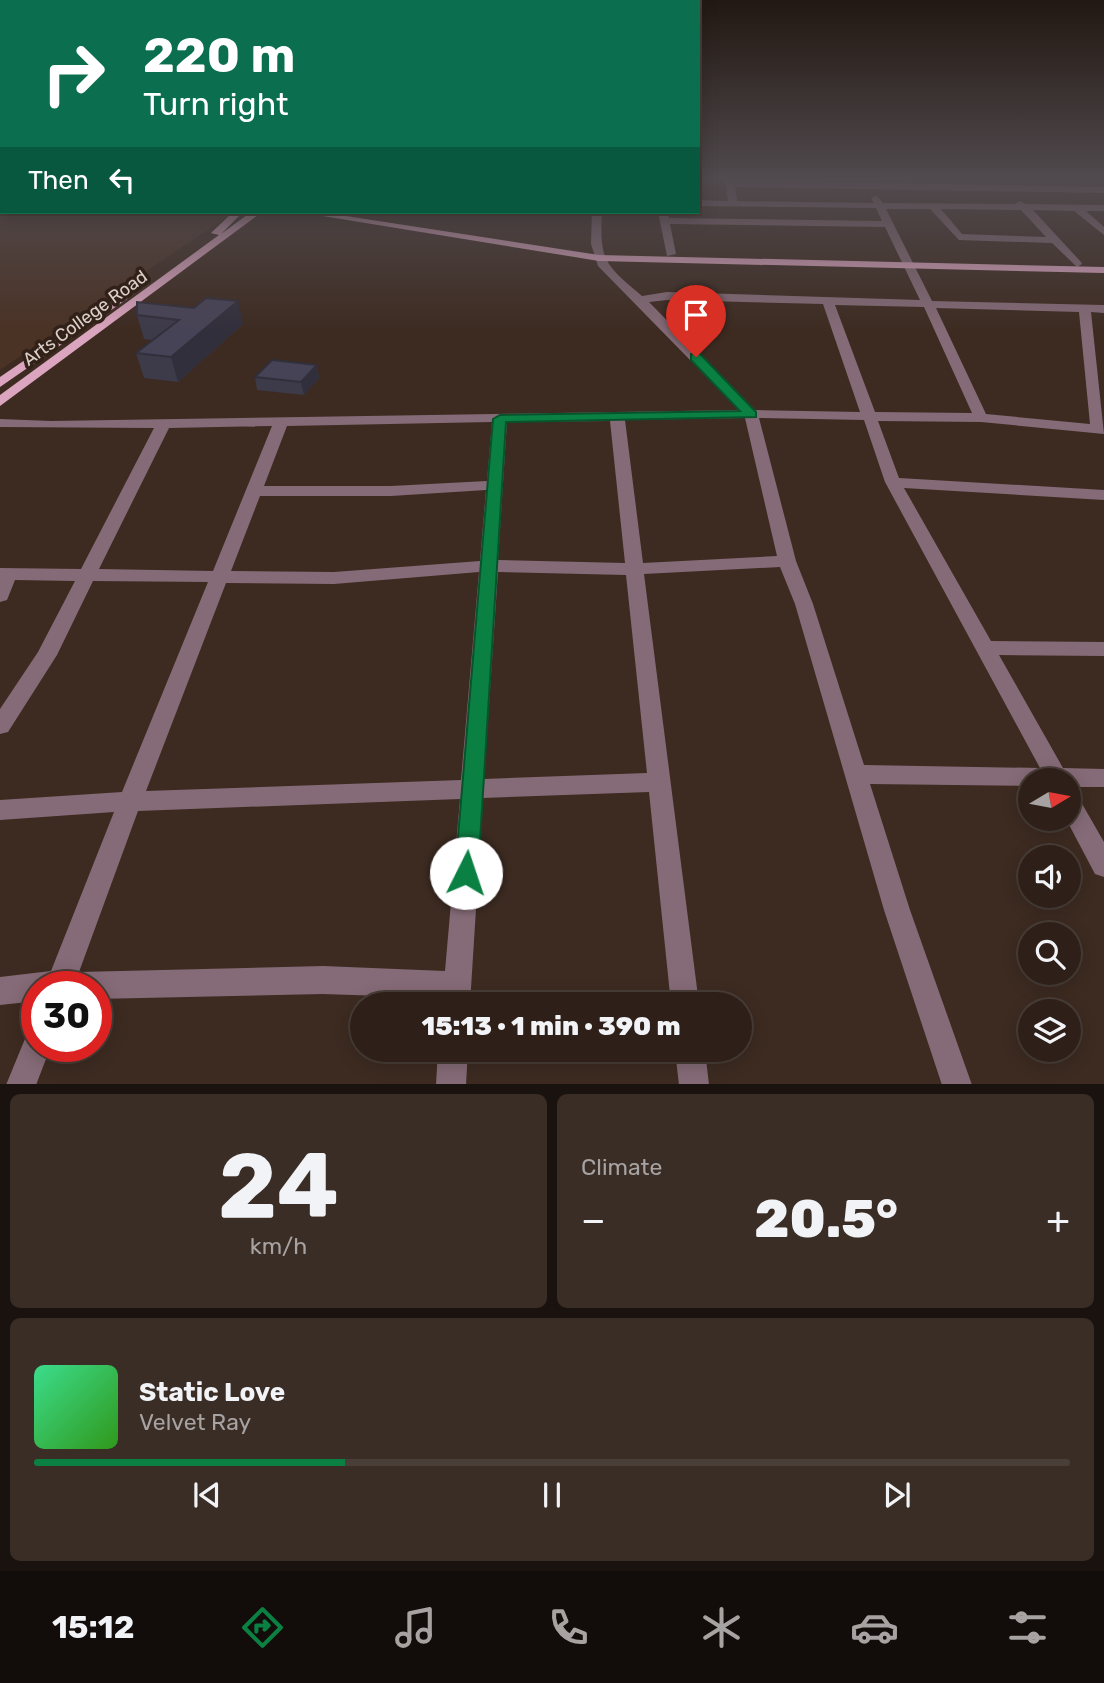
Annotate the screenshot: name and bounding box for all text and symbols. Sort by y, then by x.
text: 220 m [143,26,295,84]
icon: right [28,28,119,119]
text: Turn right [143,85,288,123]
icon: left [103,161,141,199]
text: Then [28,165,89,196]
street label: Arts College Road [18,265,152,371]
pin [666,285,726,357]
icon: arrive [677,296,715,334]
north arrow [1018,768,1082,831]
map controls [1018,768,1081,1062]
position arrow [429,836,503,910]
button: sound [1018,845,1081,908]
button: search [1018,922,1081,985]
speed limit sign: 30 [21,971,112,1062]
button: layers [1018,999,1081,1062]
text: 15:13 · 1 min · 390 m [422,1011,681,1042]
text: 24 [218,1132,339,1240]
text: Climate [581,1153,662,1181]
text: 20.5° [754,1188,898,1250]
text: − [581,1197,606,1243]
text: + [1046,1197,1070,1243]
text: km/h [250,1232,307,1260]
text: Static Love [139,1377,285,1408]
text: Velvet Ray [139,1408,251,1436]
icon: previous [188,1476,226,1514]
icon: pause [533,1476,571,1514]
icon: next [878,1476,916,1514]
icon: directions [238,1603,287,1652]
icon: music [391,1603,440,1652]
icon: phone [544,1603,593,1652]
icon: climate [697,1603,746,1652]
icon: car [850,1603,899,1652]
icon: filters [1003,1603,1052,1652]
text: 15:12 [52,1608,135,1646]

